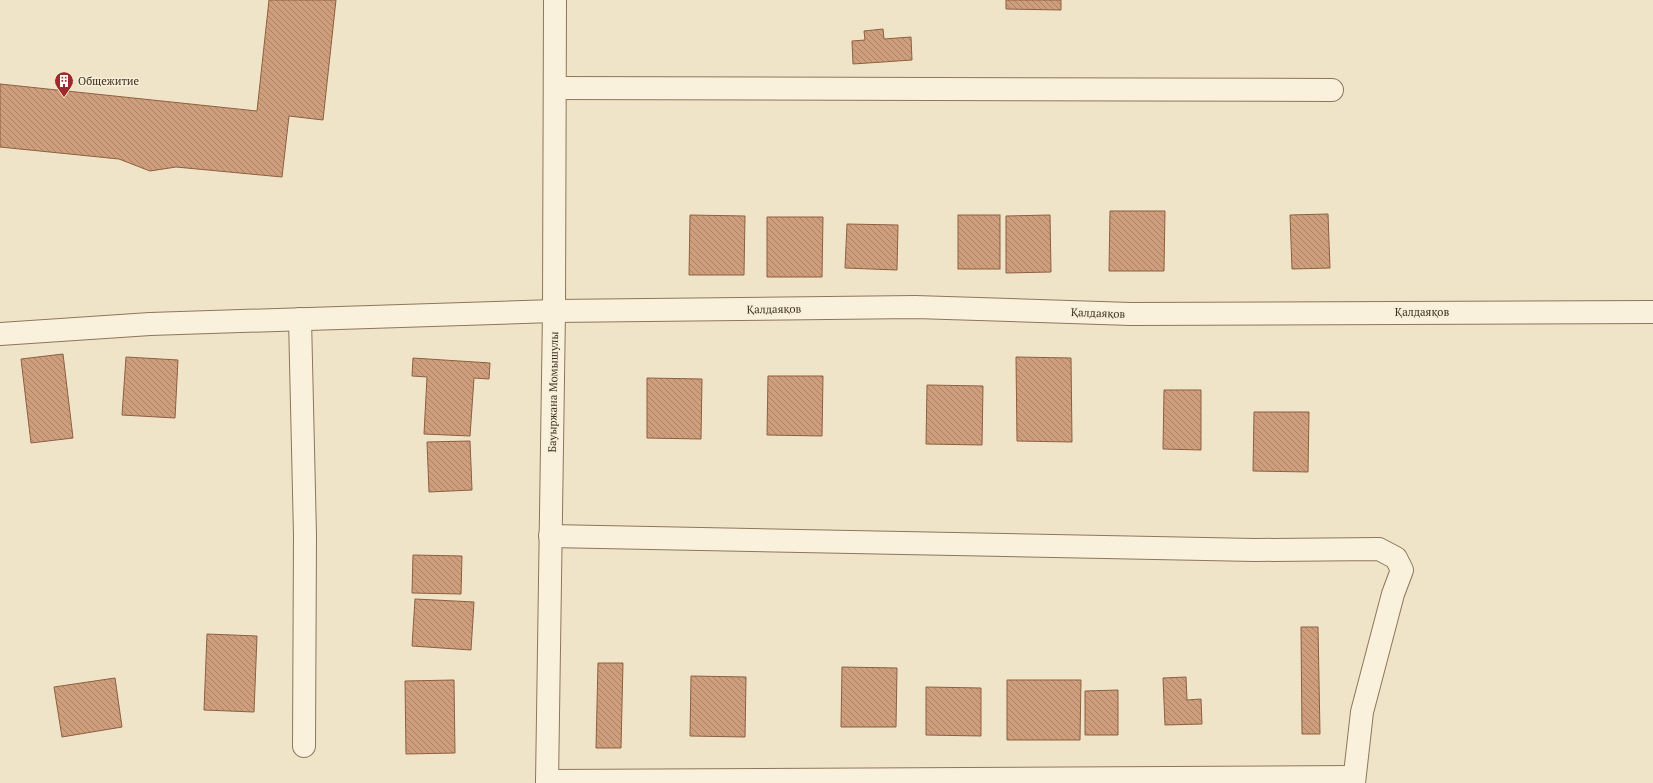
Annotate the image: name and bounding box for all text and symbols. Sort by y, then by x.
building icon: Общежитие [53,70,75,98]
place label: Общежитие [78,74,140,88]
street label: Қалдаяқов [747,302,802,316]
street label: Қалдаяқов [1071,305,1126,321]
street label: Қалдаяқов [1395,305,1449,319]
street label: Бауыржана Момышулы [545,331,561,453]

